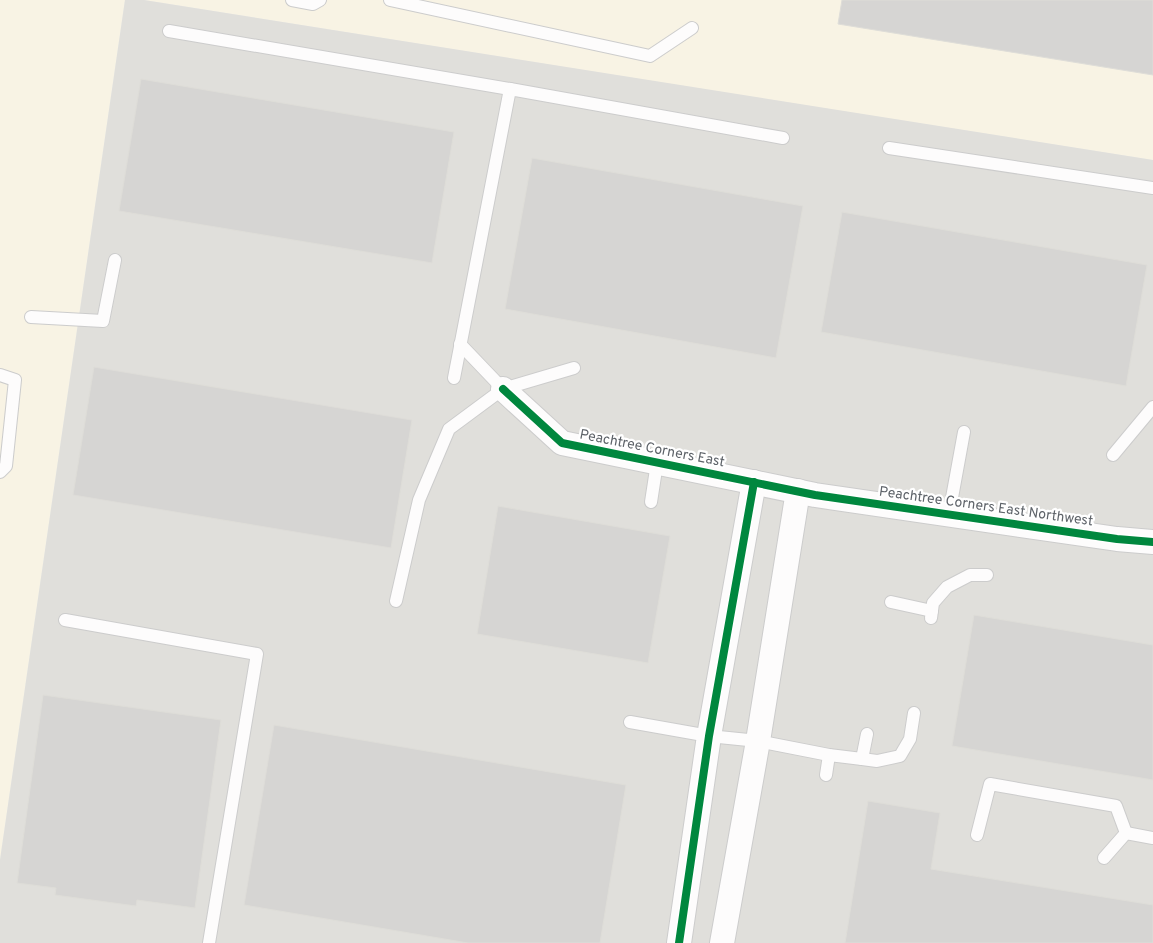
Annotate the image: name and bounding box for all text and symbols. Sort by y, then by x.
street label: Peachtree Corners East [578,427,726,471]
street label: Peachtree Corners East Northwest [878,484,1094,530]

